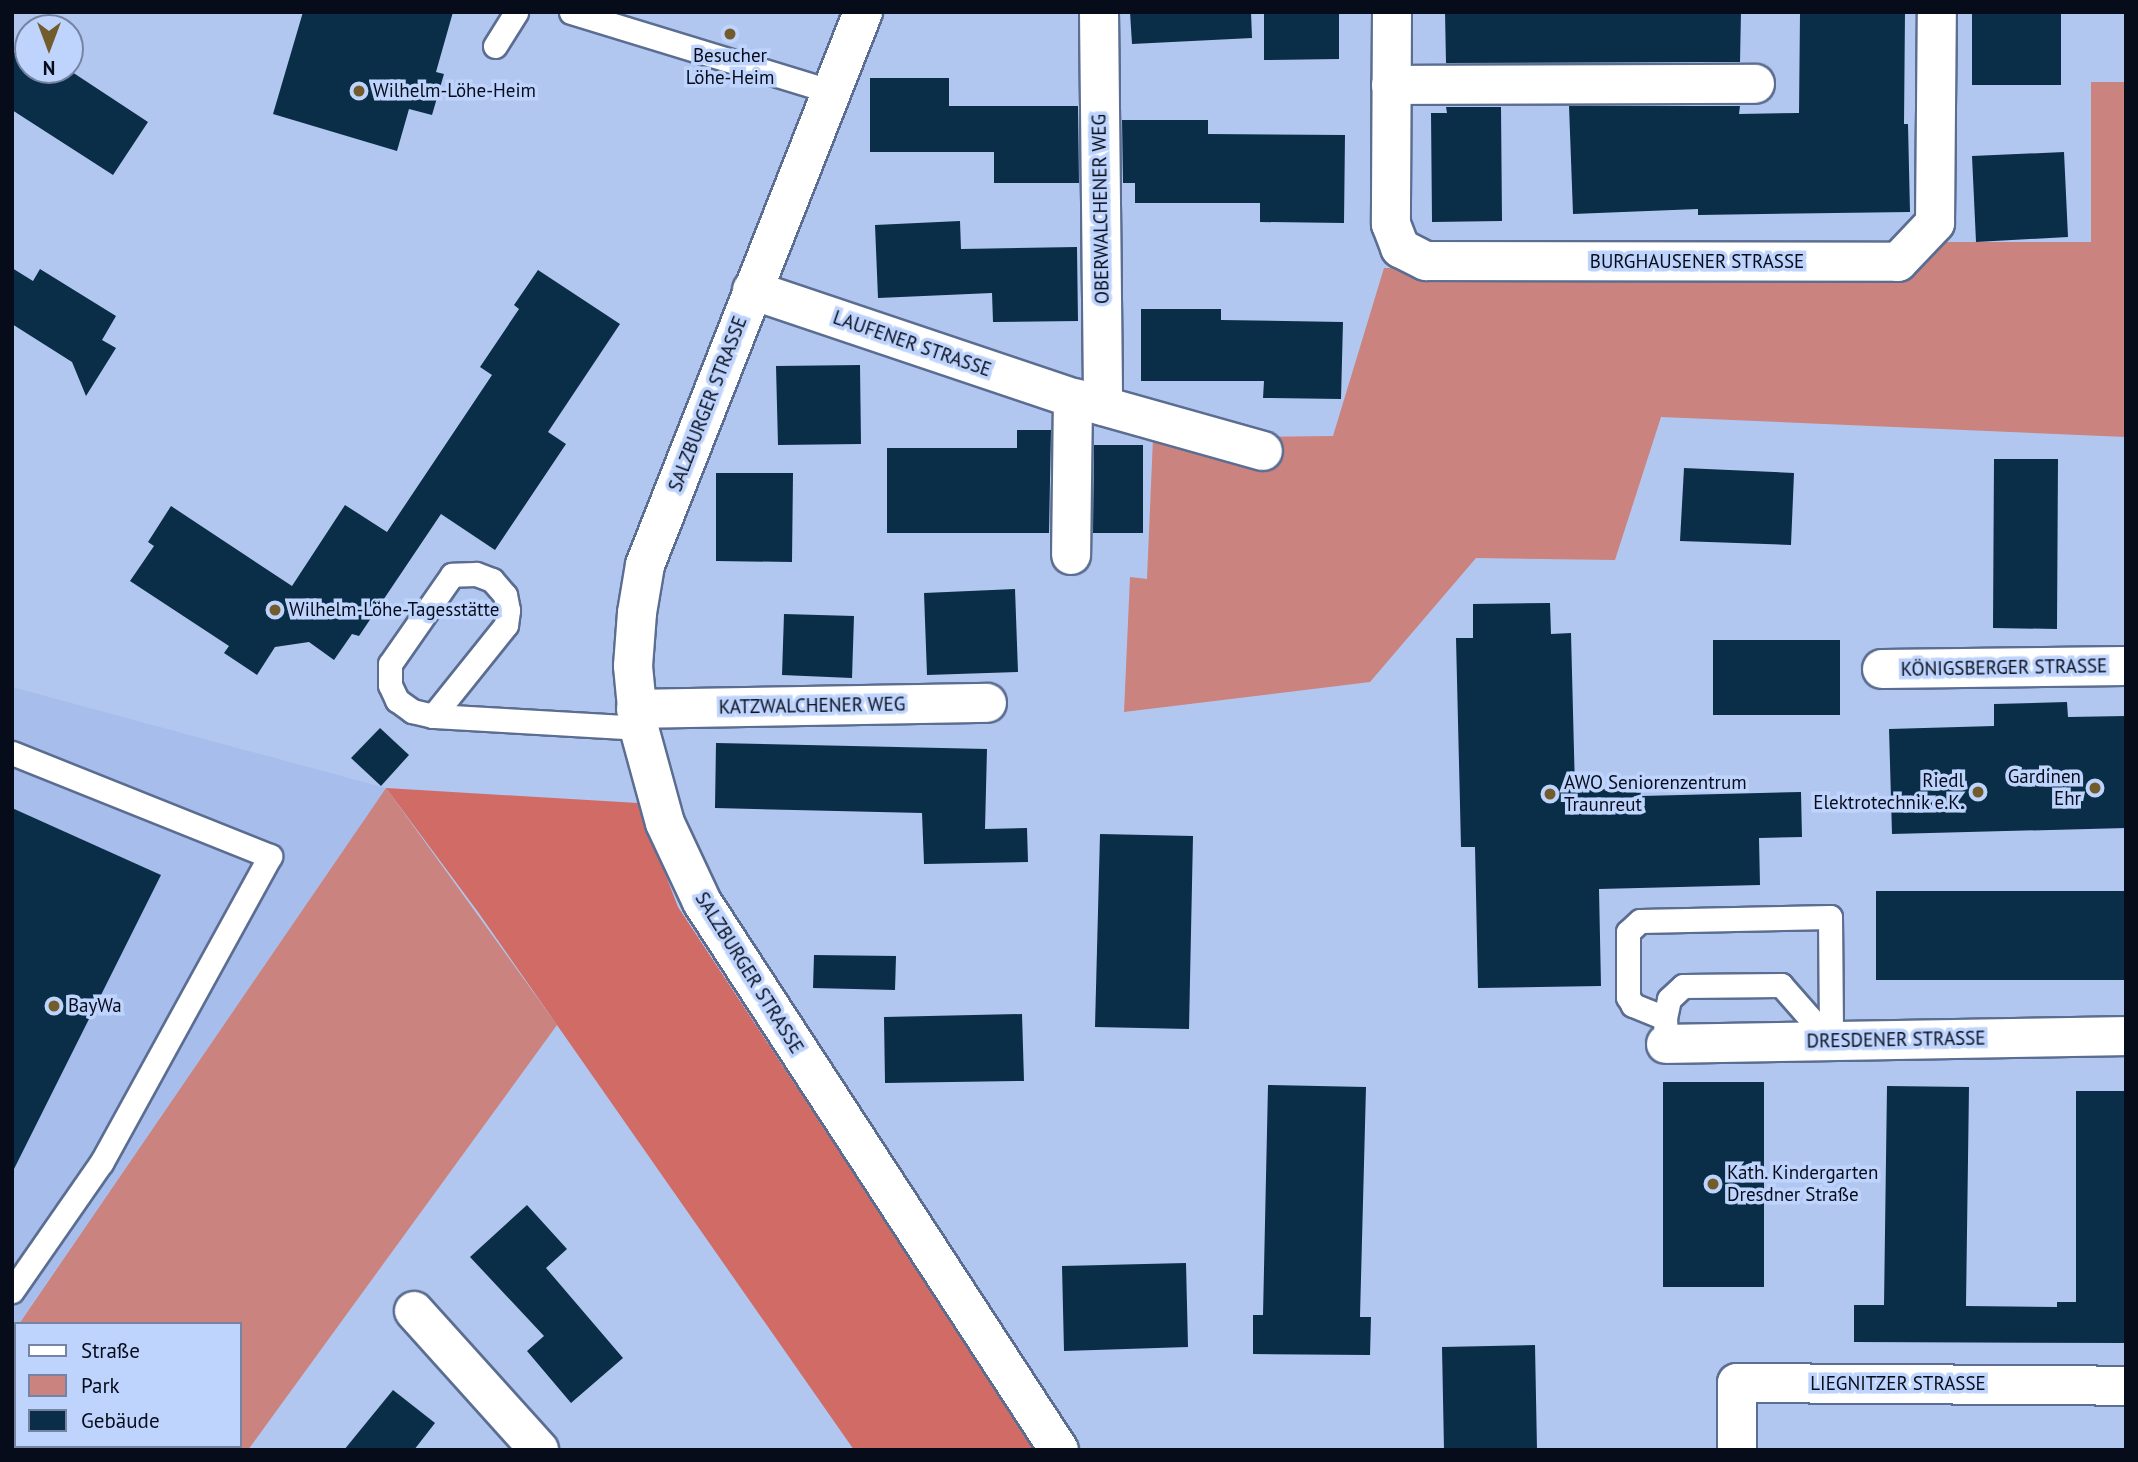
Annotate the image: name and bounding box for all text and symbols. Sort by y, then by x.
north arrow [14,14,84,84]
marker: Besucher Löhe-Heim [722,26,738,42]
place label: Besucher Löhe-Heim [686,45,774,89]
text: N [43,56,55,80]
place label: Wilhelm-Löhe-Heim [373,80,536,102]
marker: Wilhelm-Löhe-Heim [351,83,367,99]
street label: OBERWALCHENER WEG [1088,114,1114,304]
street label: BURGHAUSENER STRASSE [1590,251,1804,273]
street label: LAUFENER STRASSE [830,306,994,382]
street label: SALZBURGER STRASSE [664,313,752,495]
place label: Wilhelm-Löhe-Tagesstätte [289,599,499,621]
marker: Wilhelm-Löhe-Tagesstätte [267,602,283,618]
street label: KÖNIGSBERGER STRASSE [1901,655,2107,681]
street label: KATZWALCHENER WEG [718,693,906,719]
place label: Gardinen Ehr [2008,766,2081,810]
place label: Riedl Elektrotechnik e.K. [1813,770,1964,814]
place label: AWO Seniorenzentrum Traunreut [1564,772,1747,816]
marker: Gardinen Ehr [2087,780,2103,796]
marker: Riedl Elektrotechnik e.K. [1970,784,1986,800]
marker: AWO Seniorenzentrum Traunreut [1542,786,1558,802]
street label: SALZBURGER STRASSE [690,888,808,1058]
place label: BayWa [68,995,122,1017]
marker: BayWa [46,998,62,1014]
street label: DRESDENER STRASSE [1806,1027,1986,1053]
place label: Kath. Kindergarten Dresdner Straße [1727,1162,1880,1206]
marker: Kath. Kindergarten Dresdner Straße [1705,1176,1721,1192]
legend [14,1322,242,1448]
text: Straße [81,1337,140,1364]
text: Park [81,1372,120,1399]
street label: LIEGNITZER STRASSE [1810,1373,1986,1395]
text: Gebäude [81,1407,160,1434]

